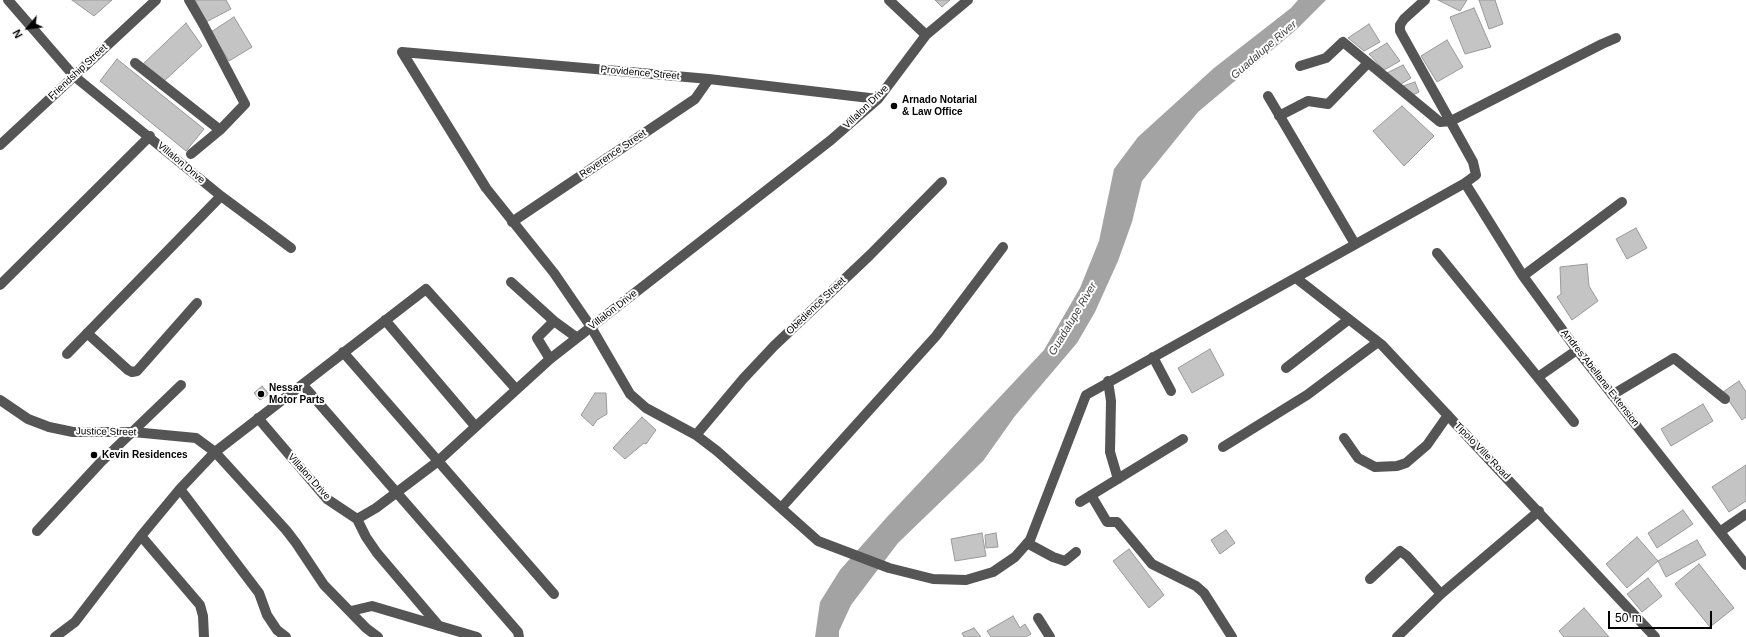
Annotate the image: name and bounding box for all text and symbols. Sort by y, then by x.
north arrow [8,8,48,48]
water label: Guadalupe River [1229,18,1299,82]
text: N [10,27,25,40]
street label: Friendship Street [46,42,110,102]
street label: Providence Street [600,64,680,82]
street label: Villalon Drive [841,82,891,132]
place label: Arnado Notarial & Law Office [902,94,977,118]
marker: Arnado Notarial & Law Office [889,101,899,111]
street label: Reverence Street [577,127,649,181]
street label: Villalon Drive [155,140,207,186]
street label: Obedience Street [784,275,848,337]
water label: Guadalupe River [1046,280,1100,358]
street label: Villalon Drive [586,287,640,333]
street label: Andres Abellana Extension [1558,327,1642,429]
place label: Nessar Motor Parts [269,382,325,406]
marker: Nessar Motor Parts [256,389,266,399]
street label: Tipolo Ville Road [1452,420,1512,482]
street label: Justice Street [76,425,136,439]
place label: Kevin Residences [102,449,188,461]
marker: Kevin Residences [89,450,99,460]
street label: Villalon Drive [285,451,333,503]
scale bar [1610,603,1714,629]
text: 50 m [1615,611,1642,625]

